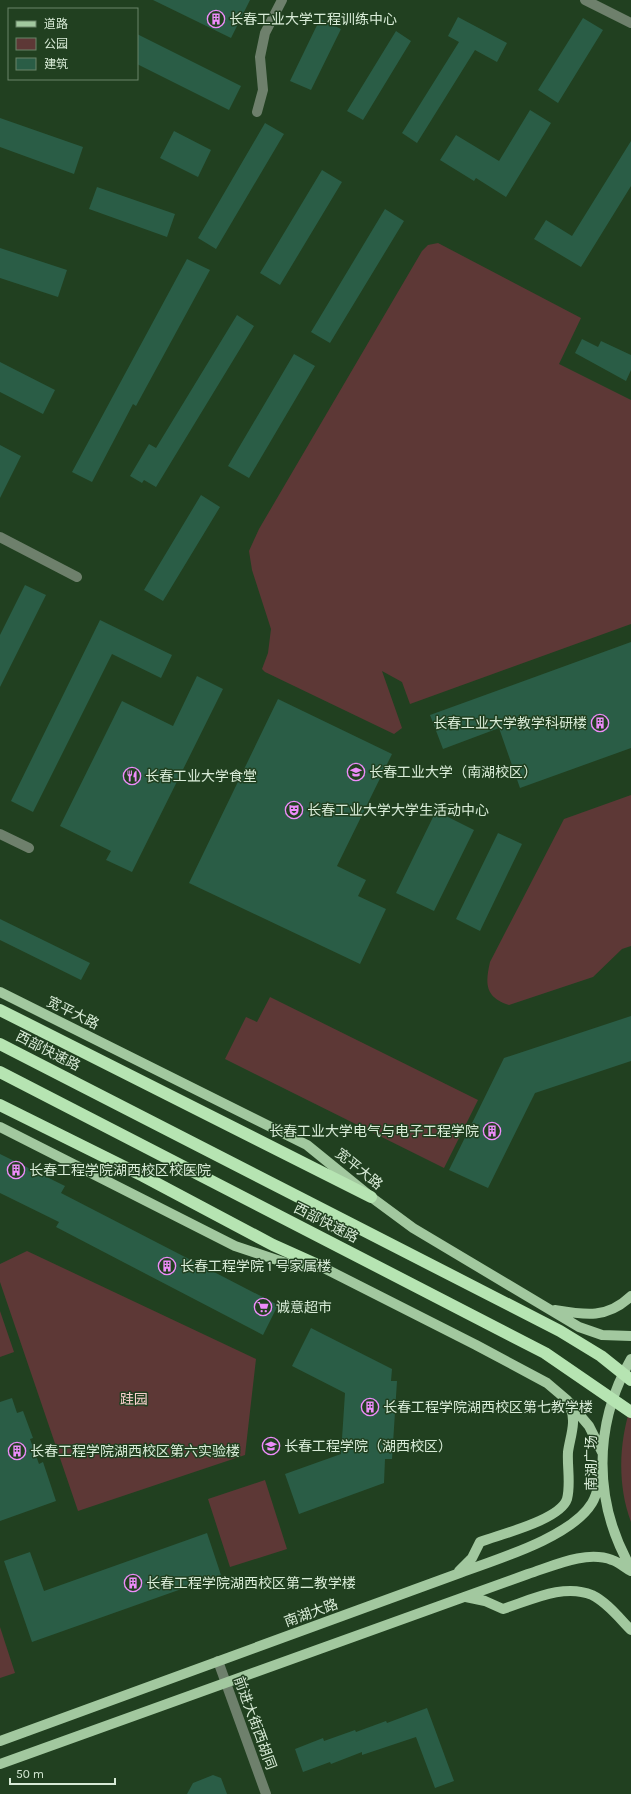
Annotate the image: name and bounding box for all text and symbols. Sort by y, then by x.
legend [8,8,138,80]
building icon: 长春工业大学工程训练中心 [206,9,226,29]
place label: 长春工业大学工程训练中心 [229,11,397,28]
text: 道路 [44,17,68,31]
text: 公园 [44,37,68,51]
text: 建筑 [44,57,68,71]
building icon: 长春工业大学教学科研楼 [590,713,610,733]
place label: 长春工业大学教学科研楼 [433,715,587,732]
school or university icon: 长春工业大学（南湖校区） [346,762,366,782]
place label: 长春工业大学（南湖校区） [369,764,537,781]
restaurant icon: 长春工业大学食堂 [122,766,142,786]
place label: 长春工业大学食堂 [145,768,257,785]
theatre icon: 长春工业大学大学生活动中心 [284,800,304,820]
place label: 长春工业大学大学生活动中心 [307,802,489,819]
street label: 宽平大路 [44,993,102,1033]
street label: 西部快速路 [13,1028,83,1074]
building icon: 长春工业大学电气与电子工程学院 [482,1121,502,1141]
place label: 长春工业大学电气与电子工程学院 [269,1123,479,1140]
street label: 宽平大路 [332,1145,386,1193]
building icon: 长春工程学院湖西校区校医院 [6,1160,26,1180]
place label: 长春工程学院湖西校区校医院 [29,1162,211,1179]
street label: 西部快速路 [291,1200,361,1246]
building icon: 长春工程学院 1 号家属楼 [157,1256,177,1276]
place label: 长春工程学院 1 号家属楼 [180,1258,331,1275]
supermarket icon: 诚意超市 [253,1297,273,1317]
place label: 诚意超市 [276,1299,332,1316]
park label: 跬园 [120,1391,148,1408]
building icon: 长春工程学院湖西校区第七教学楼 [360,1397,380,1417]
place label: 长春工程学院湖西校区第七教学楼 [383,1399,593,1416]
street label: 南湖广场 [583,1435,600,1491]
school or university icon: 长春工程学院（湖西校区） [261,1436,281,1456]
place label: 长春工程学院（湖西校区） [284,1438,452,1455]
building icon: 长春工程学院湖西校区第六实验楼 [7,1441,27,1461]
place label: 长春工程学院湖西校区第六实验楼 [30,1443,240,1460]
building icon: 长春工程学院湖西校区第二教学楼 [123,1573,143,1593]
place label: 长春工程学院湖西校区第二教学楼 [146,1575,356,1592]
street label: 南湖大路 [282,1595,340,1631]
street label: 前进大街西胡同 [230,1674,280,1772]
scale bar [10,1760,115,1786]
text: 50 m [16,1767,44,1781]

